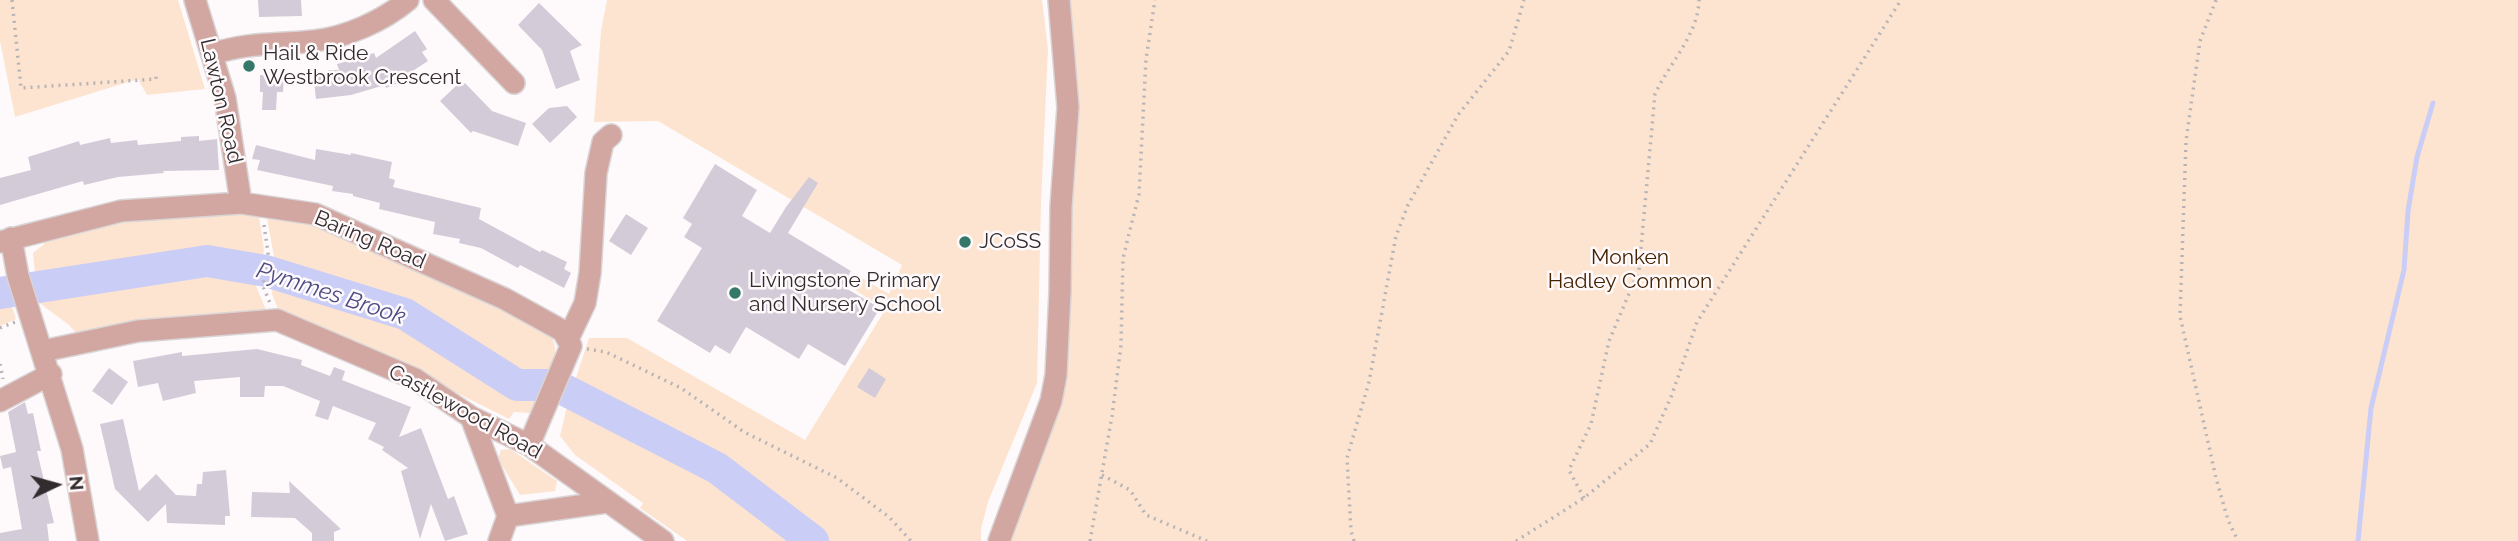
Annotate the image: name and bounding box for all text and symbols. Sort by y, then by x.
street label: Lawton Road [194,36,248,166]
place label: Hail & Ride Westbrook Crescent [263,41,461,91]
marker: Hail & Ride Westbrook Crescent [241,58,257,74]
street label: Baring Road [311,205,429,275]
place label: JCoSS [979,229,1041,255]
marker: JCoSS [957,234,973,250]
park label: Monken Hadley Common [1548,245,1712,295]
water label: Pymmes Brook [253,257,409,331]
place label: Livingstone Primary and Nursery School [749,268,941,318]
marker: Livingstone Primary and Nursery School [727,285,743,301]
street label: Castlewood Road [384,359,546,465]
north arrow [21,450,91,520]
text: N [65,475,89,491]

